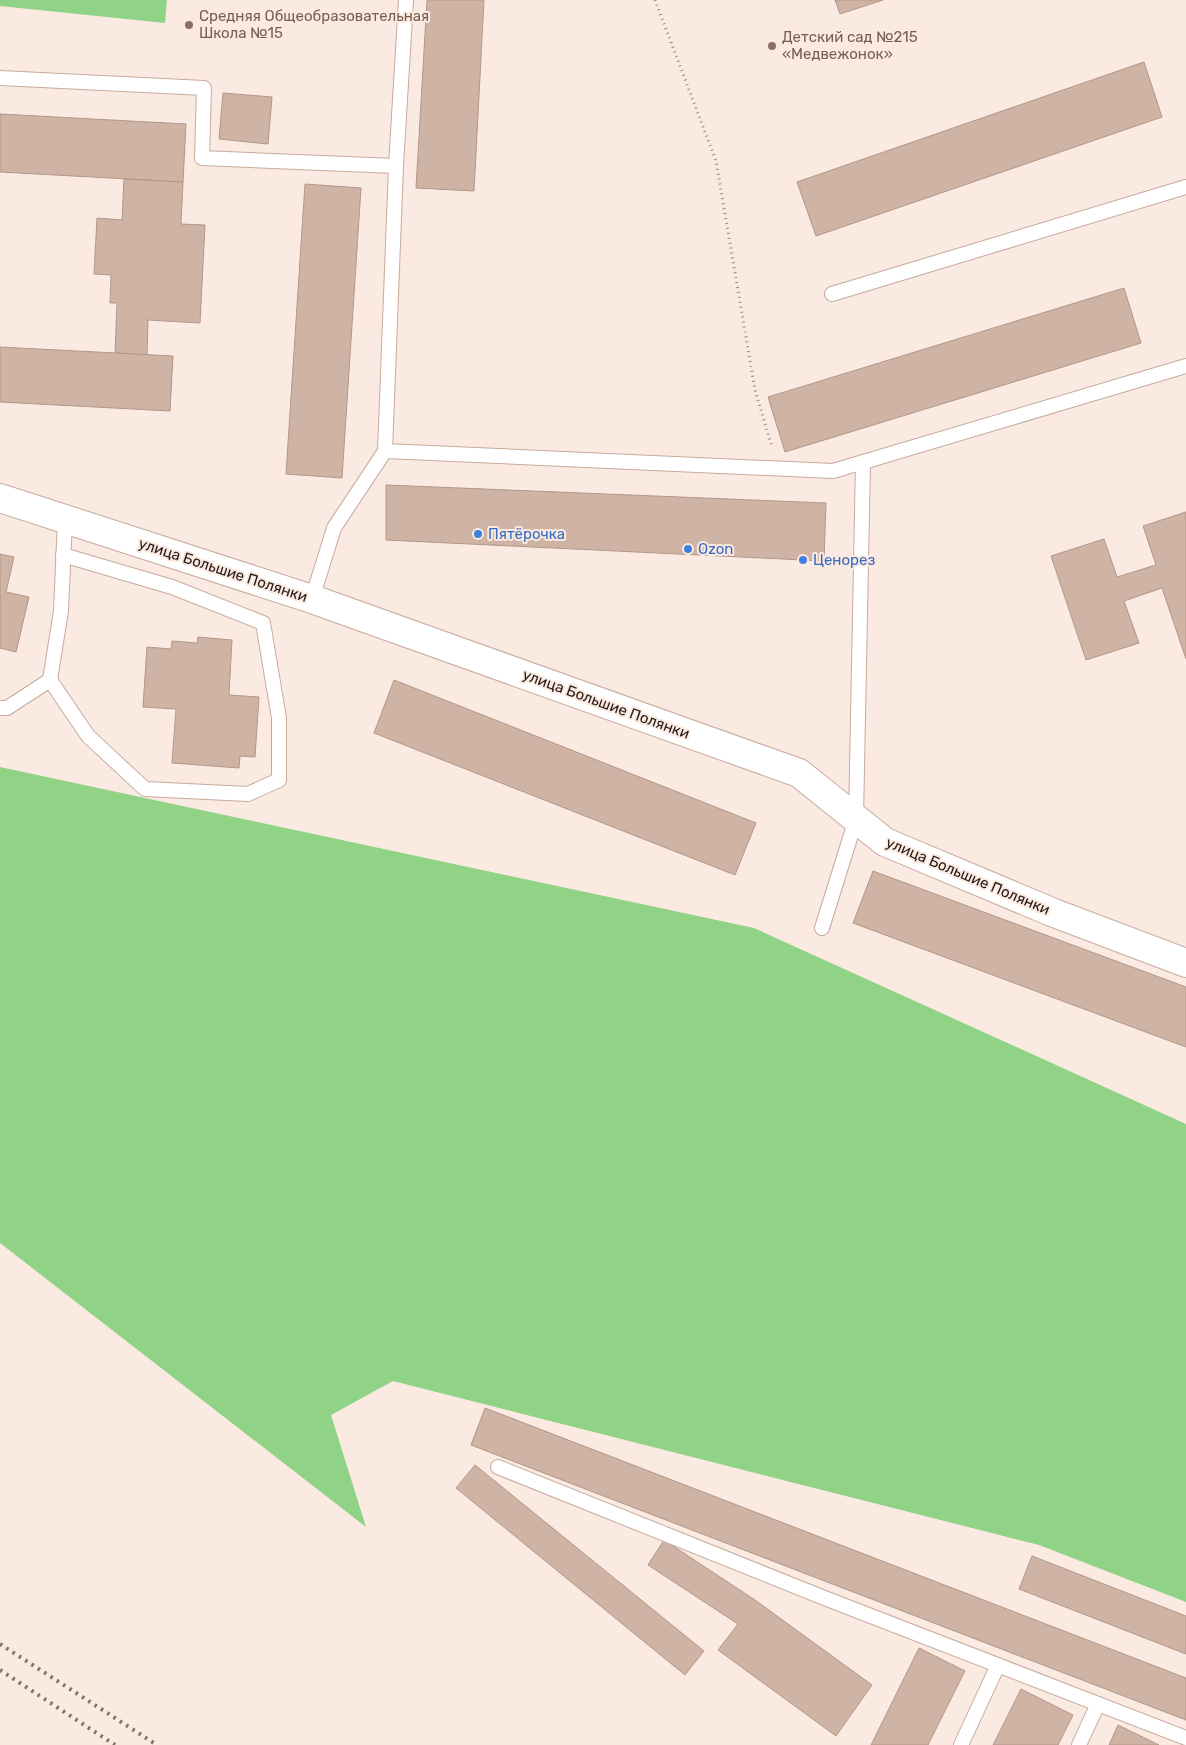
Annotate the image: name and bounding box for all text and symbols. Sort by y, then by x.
place label: Средняя Общеобразовательная Школа №15 [199,7,429,42]
marker: Средняя Общеобразовательная Школа №15 [183,19,195,31]
place label: Детский сад №215 «Медвежонок» [782,28,918,63]
marker: Детский сад №215 «Медвежонок» [766,40,778,52]
place label: Пятёрочка [488,525,565,543]
marker: Пятёрочка [472,528,484,540]
street label: улица Большие Полянки [136,534,310,606]
place label: Ozon [698,540,733,558]
marker: Ozon [682,543,694,555]
place label: Ценорез [813,551,875,569]
marker: Ценорез [797,554,809,566]
street label: улица Большие Полянки [520,665,692,743]
street label: улица Большие Полянки [883,833,1053,919]

